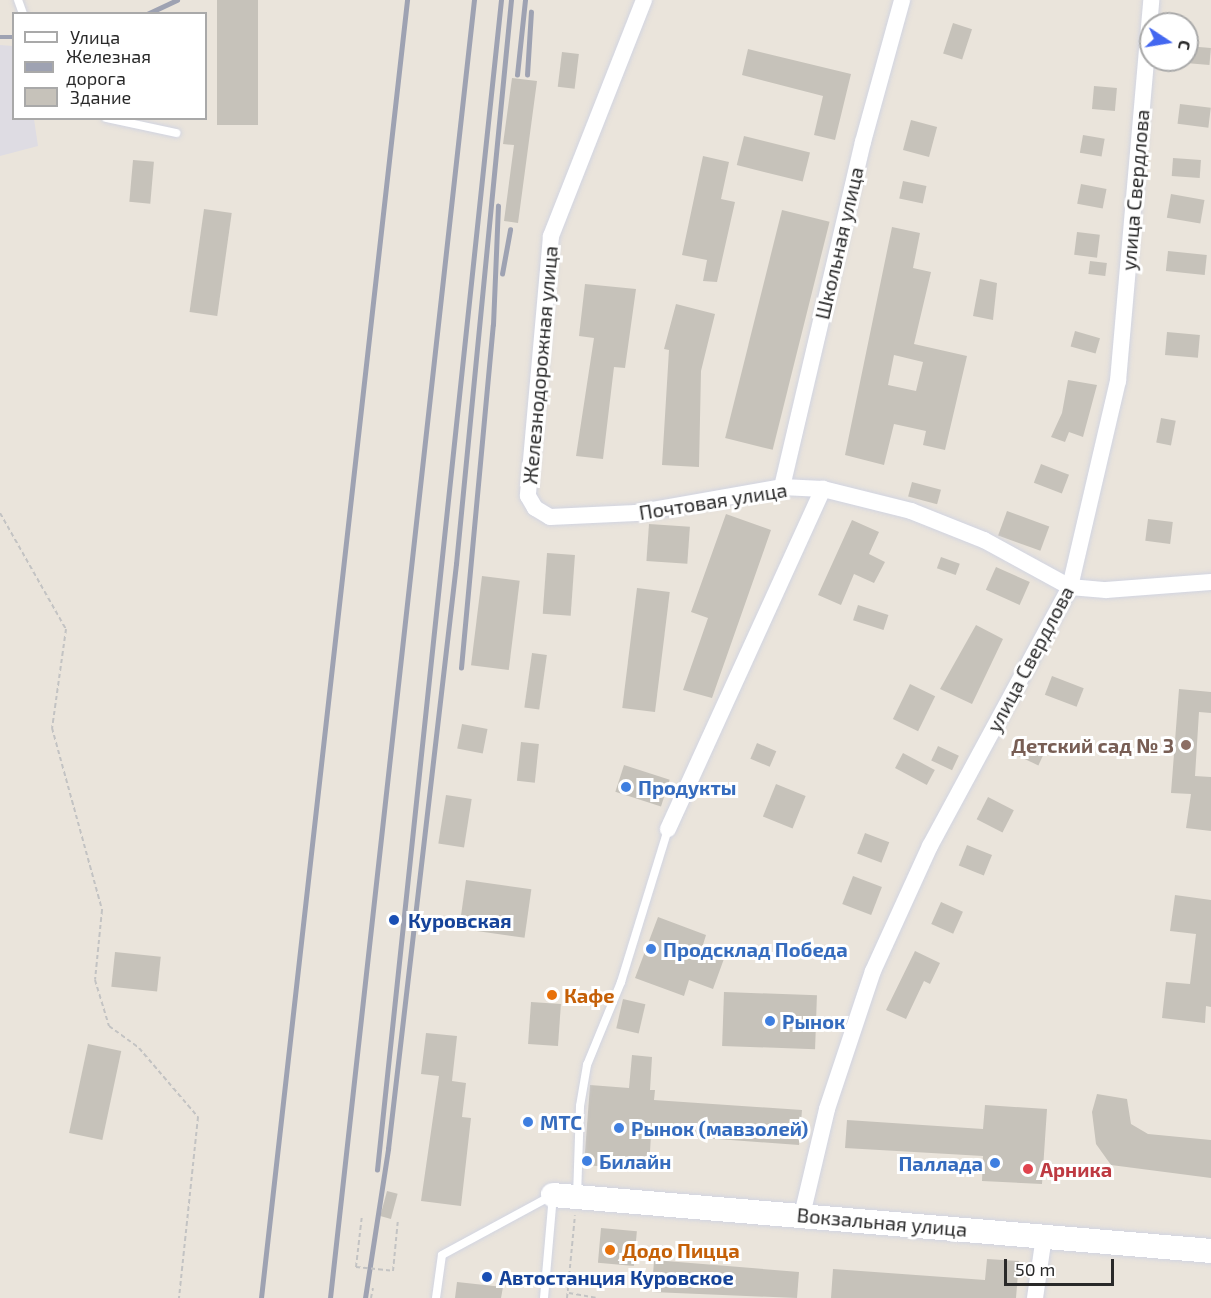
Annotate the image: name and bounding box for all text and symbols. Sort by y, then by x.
legend [12,12,207,120]
north arrow [1139,12,1199,72]
text: Улица [70,26,120,48]
text: С [1175,39,1195,52]
text: Железная дорога [66,45,151,89]
text: Здание [70,86,131,108]
street label: улица Свердлова [1116,108,1154,272]
street label: Школьная улица [810,164,868,322]
street label: Железнодорожная улица [518,245,562,485]
street label: Почтовая улица [637,477,789,525]
street label: улица Свердлова [981,582,1079,736]
place label: Детский сад № 3 [1011,733,1174,757]
marker: Детский сад № 3 [1179,738,1193,752]
place label: Продукты [638,775,736,799]
marker: Продукты [619,780,633,794]
place label: Куровская [408,908,511,932]
marker: Куровская [385,911,403,929]
place label: Продсклад Победа [663,937,848,961]
marker: Продсклад Победа [644,942,658,956]
place label: Кафе [564,983,615,1007]
marker: Кафе [545,988,559,1002]
place label: Рынок [782,1009,845,1033]
marker: Рынок [763,1014,777,1028]
place label: МТС [540,1110,582,1134]
marker: МТС [521,1115,535,1129]
place label: Рынок (мавзолей) [631,1116,808,1140]
marker: Рынок (мавзолей) [612,1121,626,1135]
place label: Билайн [599,1149,671,1173]
place label: Паллада [898,1151,983,1175]
marker: Билайн [580,1154,594,1168]
marker: Паллада [988,1156,1002,1170]
place label: Арника [1040,1157,1112,1181]
marker: Арника [1021,1162,1035,1176]
street label: Вокзальная улица [796,1203,968,1241]
place label: Додо Пицца [622,1238,740,1262]
marker: Додо Пицца [603,1243,617,1257]
scale bar [1007,1247,1116,1285]
text: 50 m [1015,1258,1055,1280]
place label: Автостанция Куровское [499,1265,734,1289]
marker: Автостанция Куровское [480,1270,494,1284]

